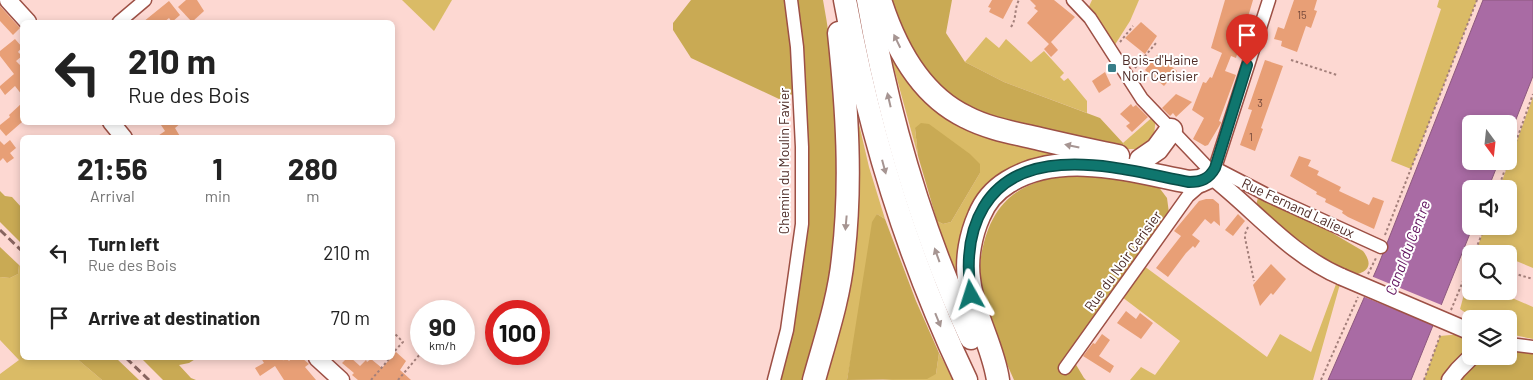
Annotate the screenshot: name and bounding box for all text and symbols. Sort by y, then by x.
house number: 15 [1297,8,1307,21]
pin [1226,14,1268,65]
icon: arrive [1233,21,1261,49]
one-way arrow [892,34,901,49]
text: 210 m [128,39,216,81]
icon: left [45,40,110,105]
place label: Bois-d'Haine Noir Cerisier [1122,51,1199,84]
marker: Bois-d'Haine Noir Cerisier [1106,62,1118,74]
text: Rue des Bois [128,81,250,107]
street label: Chemin du Moulin Favier [775,88,792,234]
one-way arrow [885,92,893,107]
house number: 3 [1257,96,1263,109]
north arrow [1462,115,1518,170]
map controls [1462,115,1517,365]
house number: 1 [1249,130,1253,143]
one-way arrow [1064,142,1079,150]
text: 21:56 [77,150,148,186]
text: 1 [212,150,223,186]
text: 280 [288,150,338,186]
one-way arrow [880,159,888,174]
street label: Rue Fernand Lalieux [1239,174,1358,241]
button: sound [1462,180,1517,235]
text: Arrival [90,186,135,205]
text: min [205,186,231,205]
text: m [306,186,319,205]
water label: Canal du Centre [1381,198,1433,298]
street label: Rue du Noir Cerisier [1080,207,1165,314]
one-way arrow [842,215,850,231]
text: Turn left [88,232,159,255]
icon: left [45,239,73,267]
text: 210 m [323,241,370,264]
button: search [1462,245,1517,300]
one-way arrow [933,247,941,262]
text: Rue des Bois [88,255,177,274]
position arrow [944,268,996,320]
speed limit sign: 100 [485,300,550,365]
icon: arrive [45,304,73,332]
text: Arrive at destination [88,306,260,329]
text: 70 m [331,306,370,329]
button: layers [1462,310,1517,365]
text: 90 [429,311,456,341]
one-way arrow [934,313,942,328]
text: km/h [429,338,456,352]

